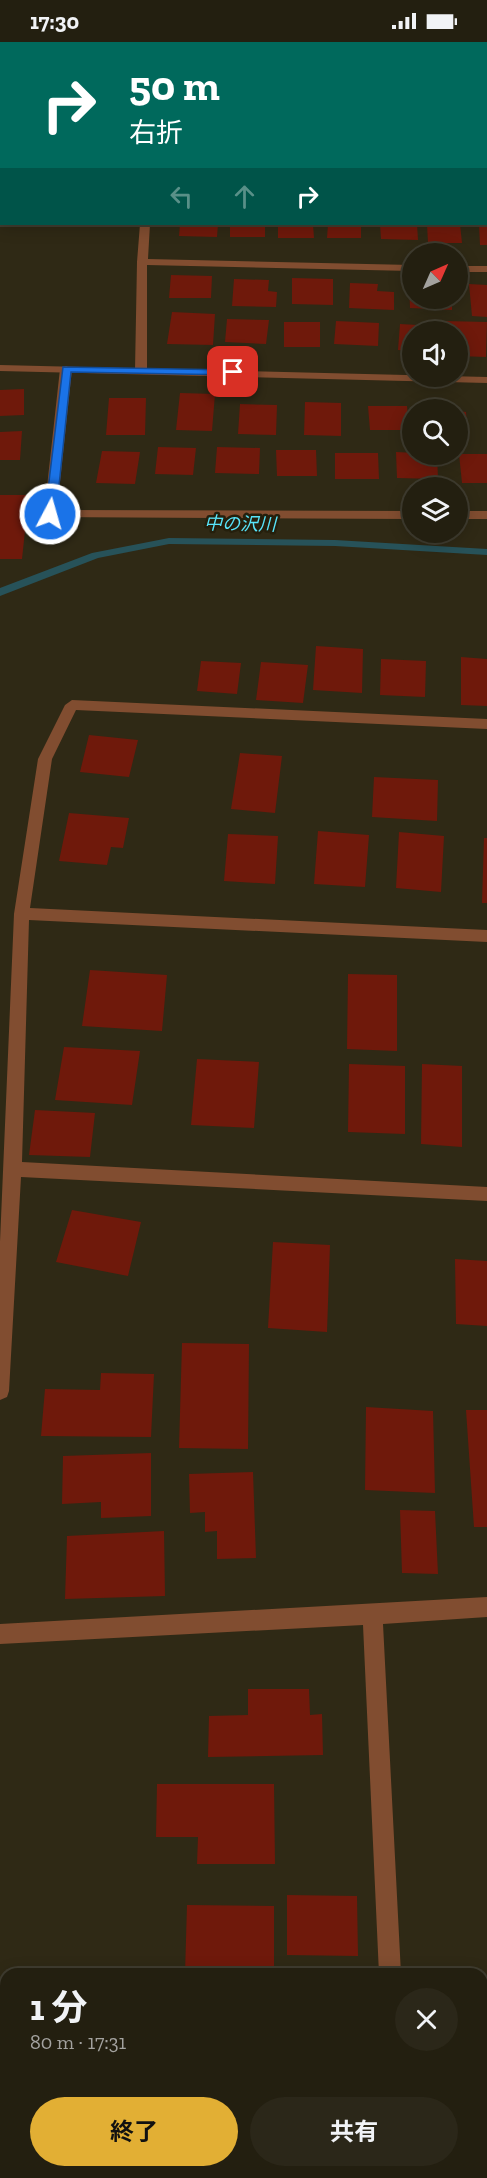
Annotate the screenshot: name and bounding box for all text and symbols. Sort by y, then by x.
text: 17:30 [30,8,79,35]
text: 50 m [129,60,220,111]
icon: right [30,66,108,144]
text: 右折 [129,117,183,149]
icon: left [165,180,198,213]
icon: ahead [228,180,261,213]
icon: right [291,180,324,213]
north arrow [402,243,468,309]
map controls [402,243,468,543]
button: sound [402,321,468,387]
pin [207,346,258,397]
icon: arrive [216,355,249,388]
button: search [402,399,468,465]
button: layers [402,477,468,543]
position arrow [18,482,82,546]
water label: 中の沢川 [204,512,278,536]
text: 1 分 [30,1986,87,2029]
button: close [395,1988,458,2051]
text: 80 m · 17:31 [30,2030,126,2054]
button: 終了 [30,2097,238,2166]
button: 共有 [250,2097,458,2166]

